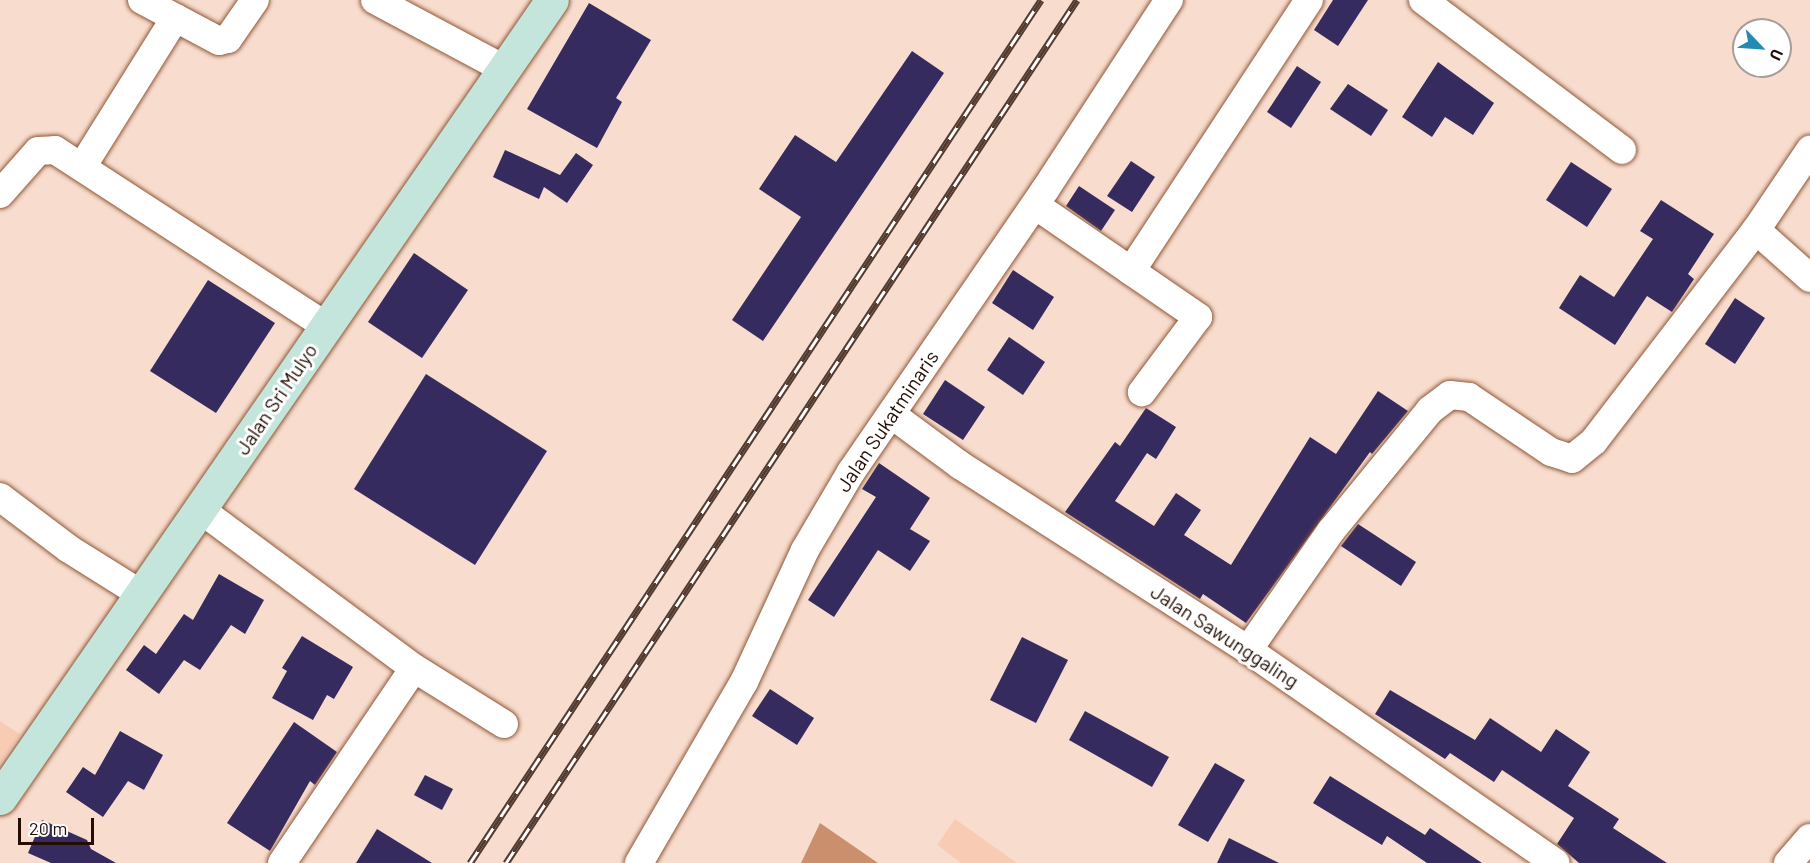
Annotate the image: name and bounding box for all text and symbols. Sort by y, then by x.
north arrow [1732,18,1792,78]
text: U [1766,46,1788,64]
street label: Jalan Sri Mulyo [230,339,322,459]
street label: Jalan Sukatminaris [831,346,943,496]
street label: Jalan Sawunggaling [1146,579,1304,693]
scale bar [21,806,98,844]
text: 20 m [29,817,67,839]

